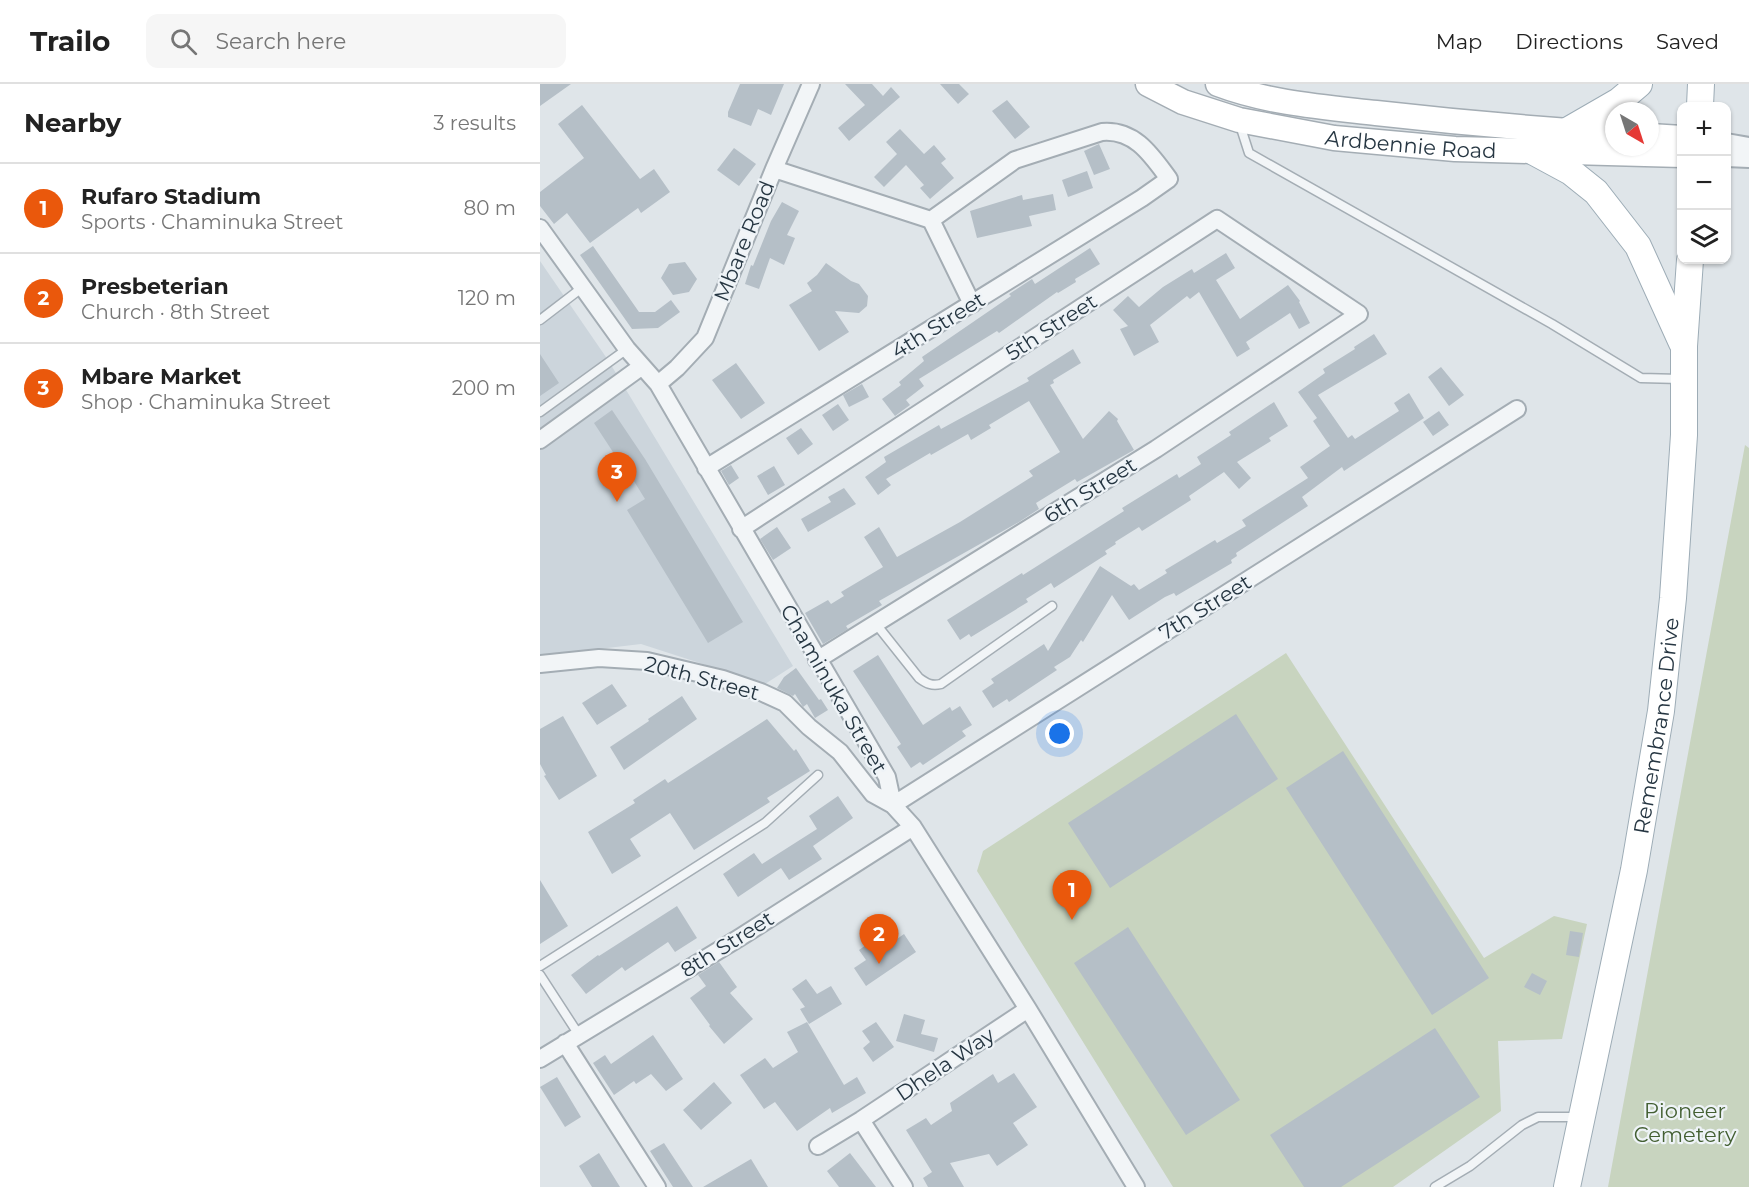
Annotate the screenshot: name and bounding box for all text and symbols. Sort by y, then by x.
search box [146,14,566,68]
text: Trailo [30,24,110,58]
icon: search [167,25,200,58]
text: Search here [215,28,346,55]
text: Map [1436,29,1482,54]
text: Directions [1515,29,1623,54]
text: Saved [1656,29,1719,54]
north arrow [1605,102,1659,156]
map controls [1677,102,1731,264]
button: + [1677,102,1731,156]
text: Nearby [24,107,121,139]
text: 3 results [433,111,516,135]
street label: Ardbennie Road [1323,124,1497,163]
button: − [1677,156,1731,210]
street label: Mbare Road [708,177,780,305]
text: Rufaro Stadium [81,183,261,210]
text: 1 [40,196,47,220]
text: 80 m [464,196,516,220]
text: Sports · Chaminuka Street [81,210,343,234]
button: layers [1677,210,1731,264]
text: Presbeterian [81,273,229,300]
text: 2 [38,286,49,310]
text: 120 m [458,286,516,310]
street label: 4th Street [887,286,989,364]
street label: 5th Street [1001,288,1101,366]
text: Church · 8th Street [81,300,270,324]
text: Mbare Market [81,363,241,390]
text: 3 [38,376,49,400]
text: 200 m [452,376,516,400]
text: Shop · Chaminuka Street [81,390,331,414]
pin: 3 [598,452,637,502]
street label: 6th Street [1039,452,1141,528]
street label: 7th Street [1154,569,1256,645]
street label: Chaminuka Street [775,600,893,778]
street label: Remembrance Drive [1628,616,1683,836]
street label: 20th Street [642,651,762,705]
your location [1045,719,1074,748]
pin: 1 [1052,870,1092,920]
street label: 8th Street [676,906,778,982]
pin: 2 [860,914,898,964]
street label: Dhela Way [891,1022,999,1106]
park label: Pioneer Cemetery [1634,1098,1737,1147]

